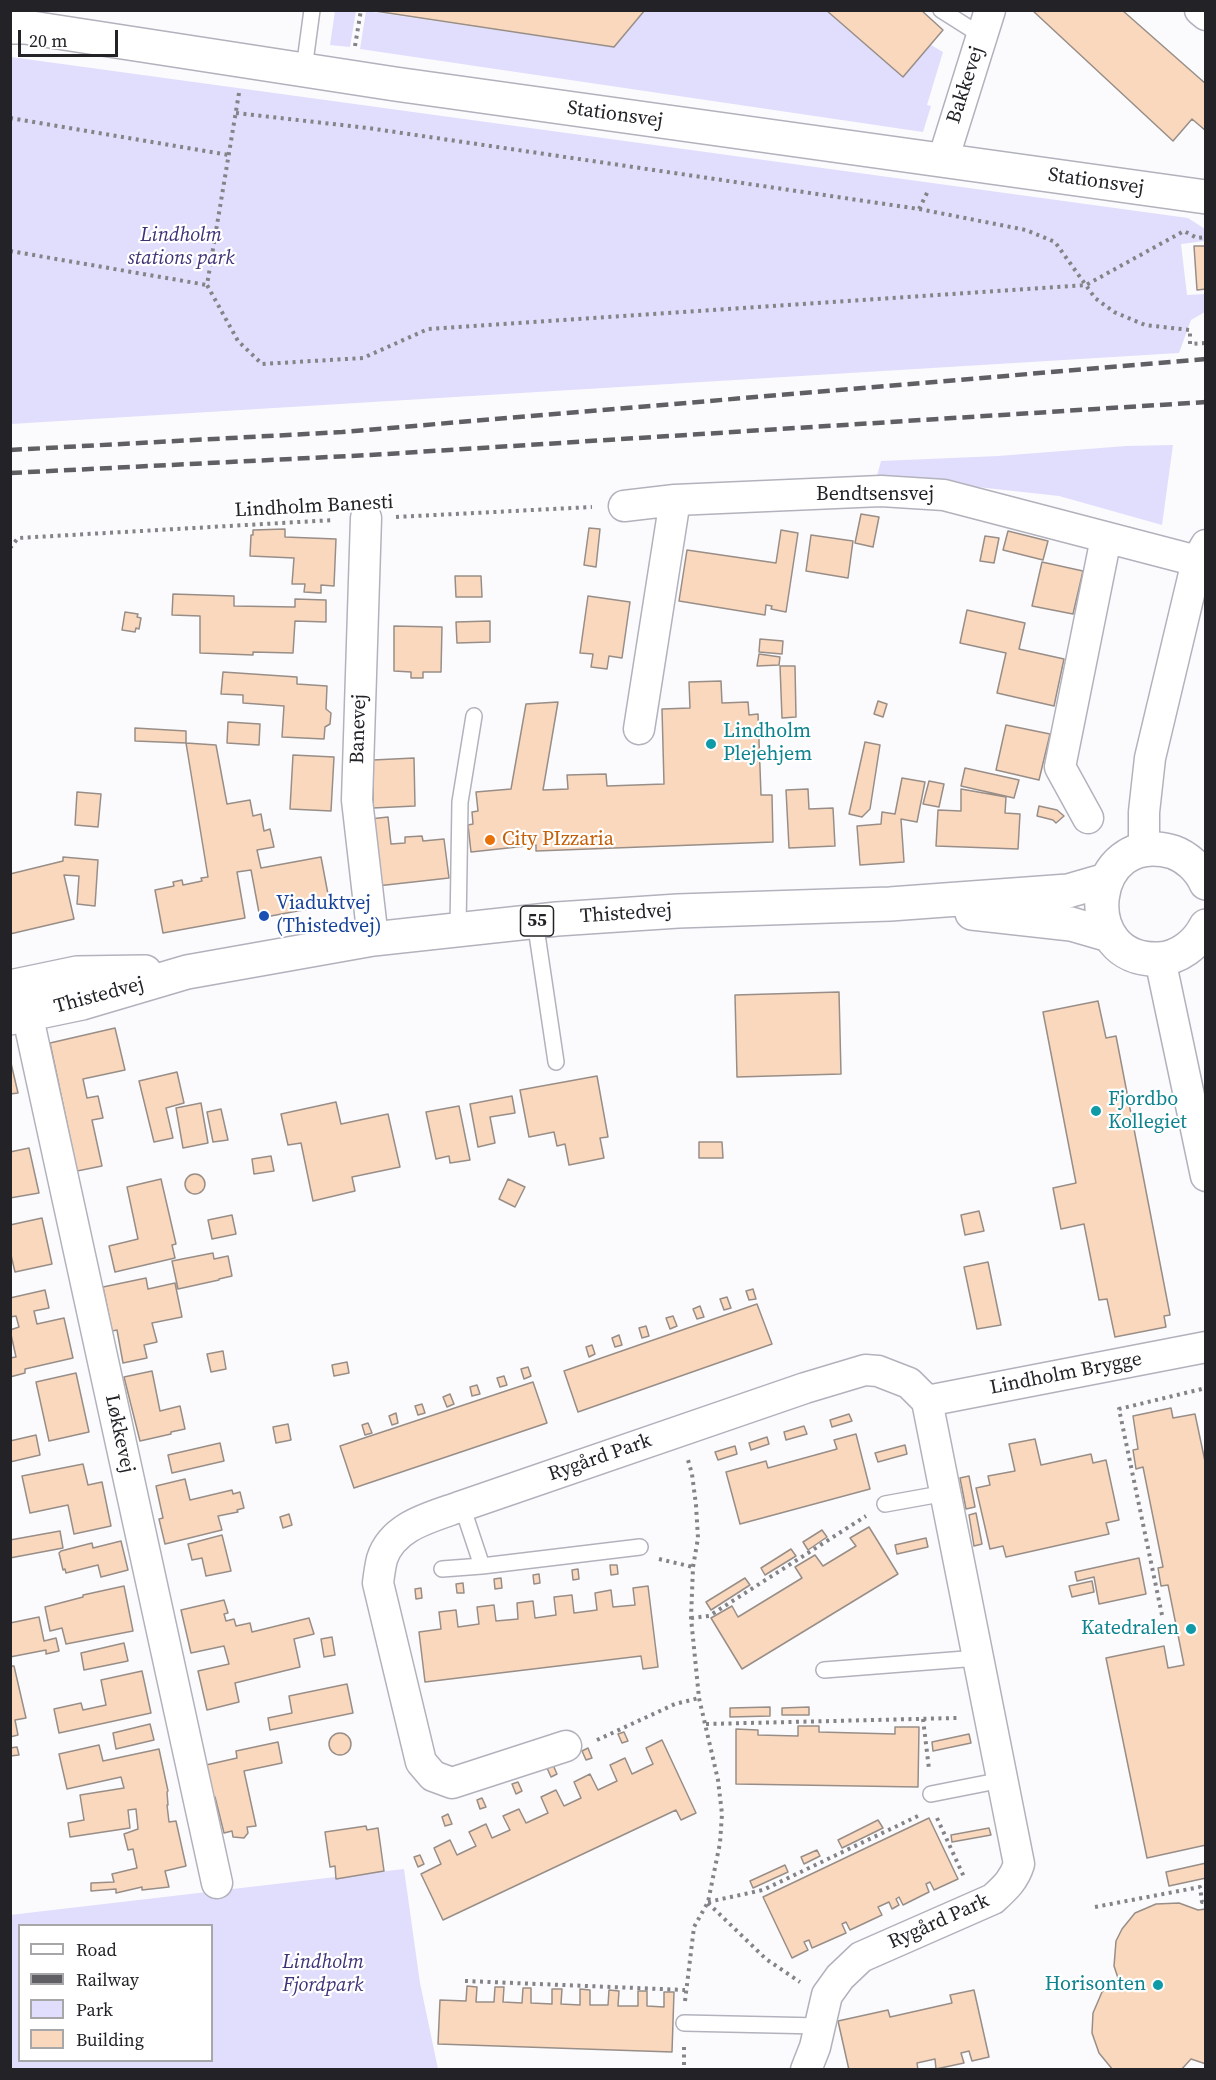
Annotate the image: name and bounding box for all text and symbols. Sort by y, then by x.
scale bar [21,18,122,56]
text: 20 m [29,28,67,53]
street label: Bakkevej [942,43,990,127]
street label: Stationsvej [566,96,664,134]
street label: Stationsvej [1047,163,1145,201]
park label: Lindholm stations park [127,224,235,271]
street label: Bendtsensvej [816,483,934,507]
street label: Lindholm Banesti [234,491,394,523]
street label: Banevej [346,693,372,765]
place label: Lindholm Plejehjem [723,720,812,767]
marker: Lindholm Plejehjem [704,737,718,751]
place label: City PIzzaria [502,828,614,852]
marker: City PIzzaria [483,833,497,847]
place label: Viaduktvej (Thistedvej) [276,892,382,939]
street label: Thistedvej [579,899,673,929]
road number: 55 [520,906,554,936]
marker: Viaduktvej (Thistedvej) [257,909,271,923]
street label: Thistedvej [51,973,147,1019]
place label: Fjordbo Kollegiet [1108,1088,1187,1135]
marker: Fjordbo Kollegiet [1089,1104,1103,1118]
street label: Lindholm Brygge [988,1347,1144,1401]
street label: Løkkevej [99,1393,139,1475]
street label: Rygård Park [545,1429,655,1487]
place label: Katedralen [1081,1617,1179,1641]
marker: Katedralen [1184,1622,1198,1636]
street label: Rygård Park [885,1889,993,1955]
legend [18,1924,213,2062]
text: Road [76,1937,117,1962]
park label: Lindholm Fjordpark [282,1951,364,1998]
text: Railway [76,1967,139,1992]
place label: Horisonten [1045,1973,1146,1997]
marker: Horisonten [1151,1978,1165,1992]
text: Park [76,1997,113,2022]
text: Building [76,2027,144,2052]

